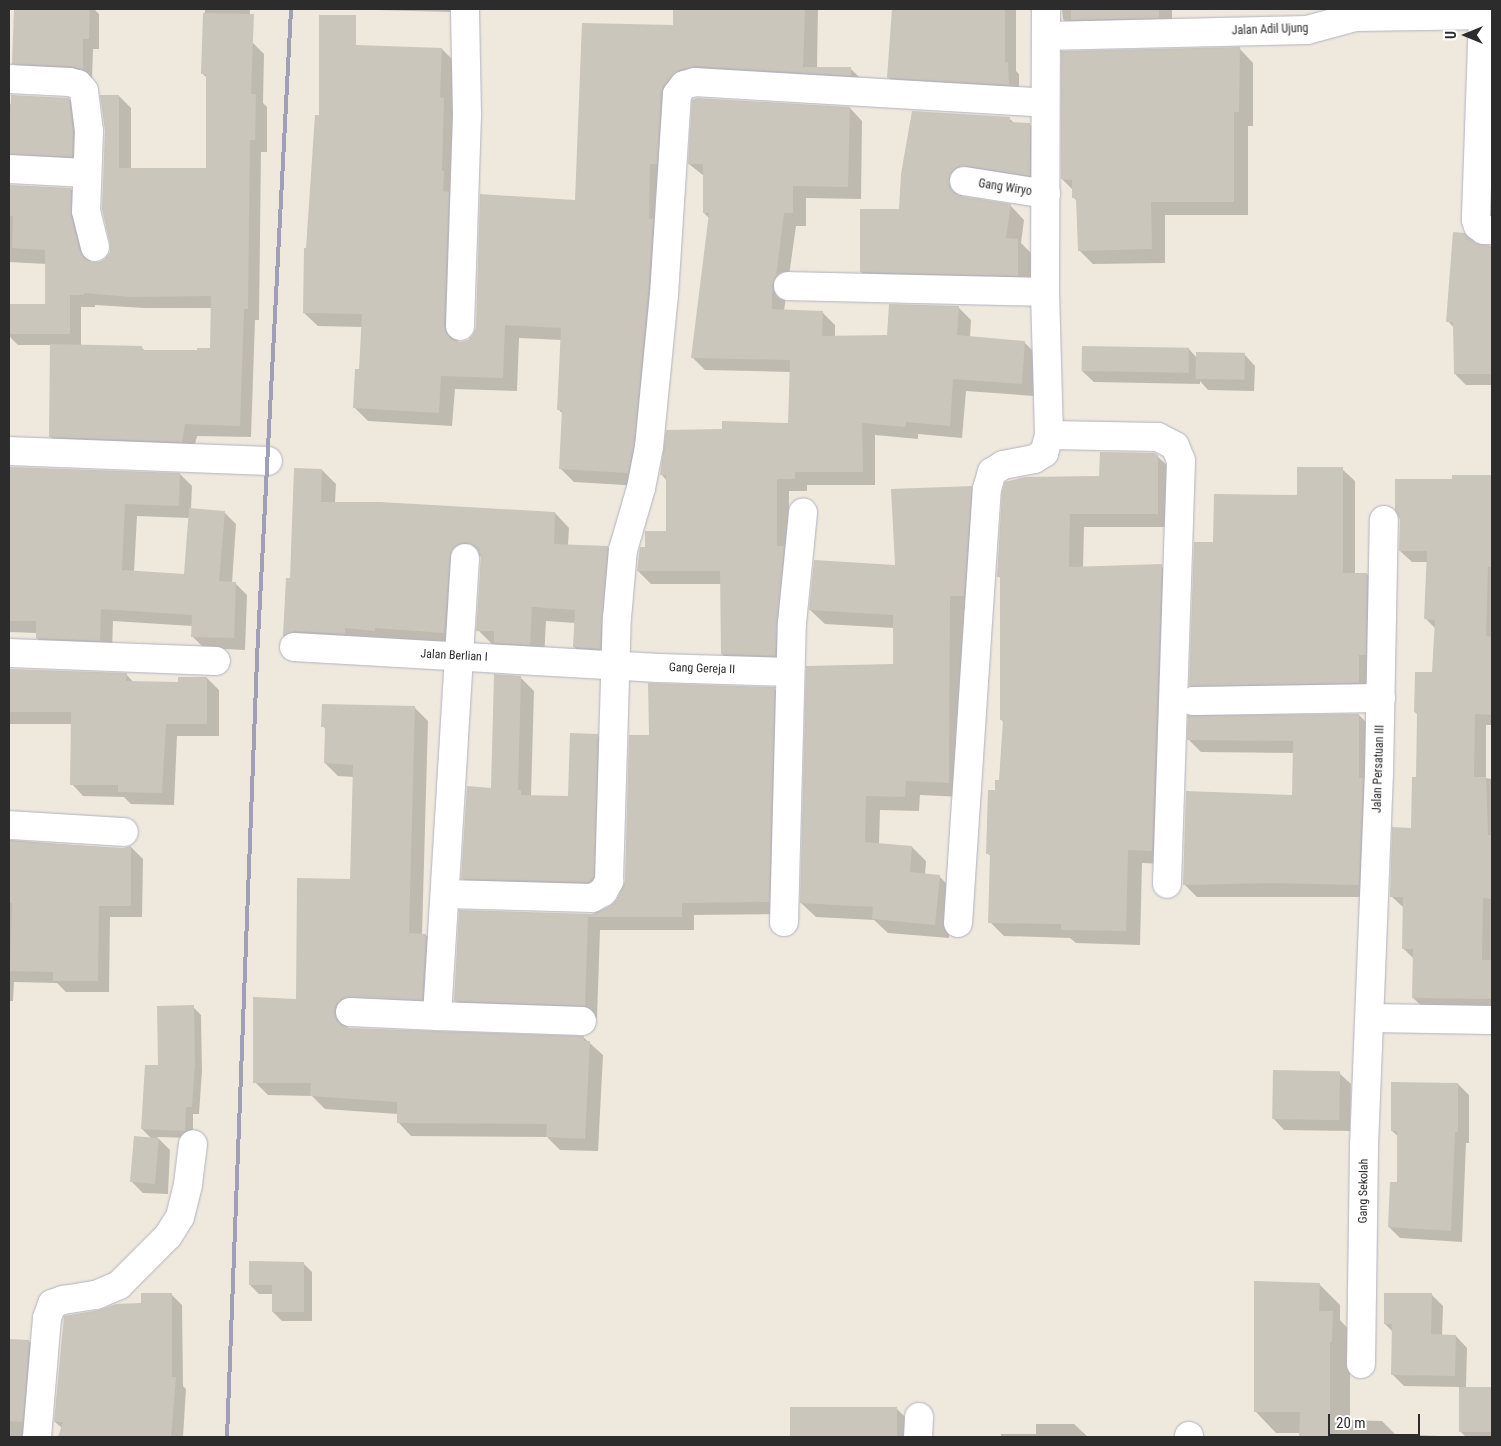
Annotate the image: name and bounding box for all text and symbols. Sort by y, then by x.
north arrow [1441,10,1491,60]
street label: Jalan Adil Ujung [1231,21,1309,39]
text: U [1443,31,1459,39]
street label: Gang Wiryo [977,177,1033,199]
street label: Jalan Berlian I [420,647,488,665]
street label: Gang Gereja II [669,661,735,677]
street label: Jalan Persatuan III [1370,725,1388,813]
street label: Gang Sekolah [1356,1158,1372,1224]
scale bar [1331,1404,1424,1436]
text: 20 m [1336,1414,1366,1432]

